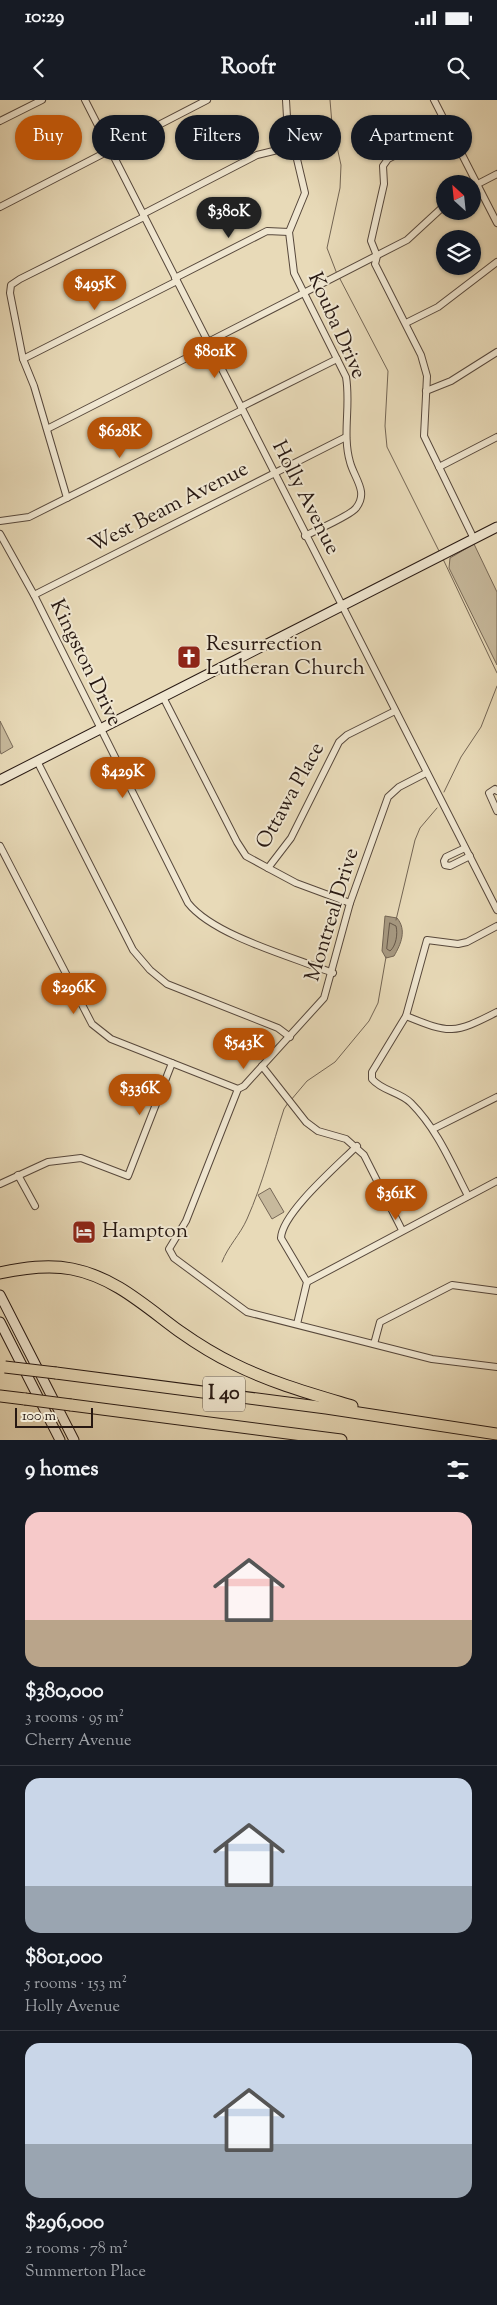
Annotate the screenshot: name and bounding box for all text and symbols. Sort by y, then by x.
text: 10:29 [25,4,64,31]
text: Roofr [221,52,276,84]
icon: back [25,54,53,82]
icon: search [444,54,472,82]
chip: Buy [15,115,82,160]
chip: Rent [92,115,165,160]
chip: Filters [175,115,259,160]
chip: New [269,115,341,160]
chip: Apartment [351,115,472,160]
north arrow [436,175,481,220]
map controls [436,175,481,275]
pin: $380K [194,196,264,239]
text: $380K [207,201,251,224]
button: layers [436,230,481,275]
pin: $495K [60,268,130,311]
street label: Kouba Drive [299,268,373,384]
text: $495K [74,273,116,296]
pin: $801K [180,336,250,379]
text: $801K [194,341,236,364]
pin: $628K [85,416,155,459]
text: $628K [98,421,142,444]
street label: Holly Avenue [263,436,347,560]
street label: West Beam Avenue [84,455,254,561]
street label: Kingston Drive [41,594,129,732]
place label: Resurrection Lutheran Church [206,630,365,684]
church icon: Resurrection Lutheran Church [176,644,202,670]
street label: Ottawa Place [249,737,333,855]
pin: $429K [88,756,158,799]
text: $429K [101,761,145,784]
street label: Montreal Drive [298,845,368,985]
pin: $296K [39,972,109,1015]
text: $296K [52,977,96,1000]
pin: $543K [209,1028,279,1070]
text: $543K [224,1032,264,1055]
pin: $336K [105,1074,175,1116]
text: $336K [120,1078,160,1101]
pin: $361K [361,1178,431,1221]
text: $361K [376,1183,416,1206]
place label: Hampton [102,1217,188,1247]
hotel icon: Hampton [71,1219,97,1245]
road number: I 40 [203,1376,245,1412]
scale bar [15,1405,92,1428]
text: 100 m [22,1407,56,1427]
text: 9 homes [25,1455,98,1485]
icon: filters [444,1456,472,1484]
icon: home [204,1545,294,1635]
text: $380,000 [25,1677,104,1707]
text: 3 rooms · 95 m² [25,1707,124,1730]
text: Cherry Avenue [25,1730,131,1753]
icon: home [204,1810,294,1900]
text: $801,000 [25,1943,103,1973]
text: 5 rooms · 153 m² [25,1973,127,1996]
text: Holly Avenue [25,1996,120,2019]
icon: home [204,2075,294,2165]
text: $296,000 [25,2208,104,2238]
text: 2 rooms · 78 m² [25,2238,128,2261]
text: Summerton Place [25,2261,146,2284]

